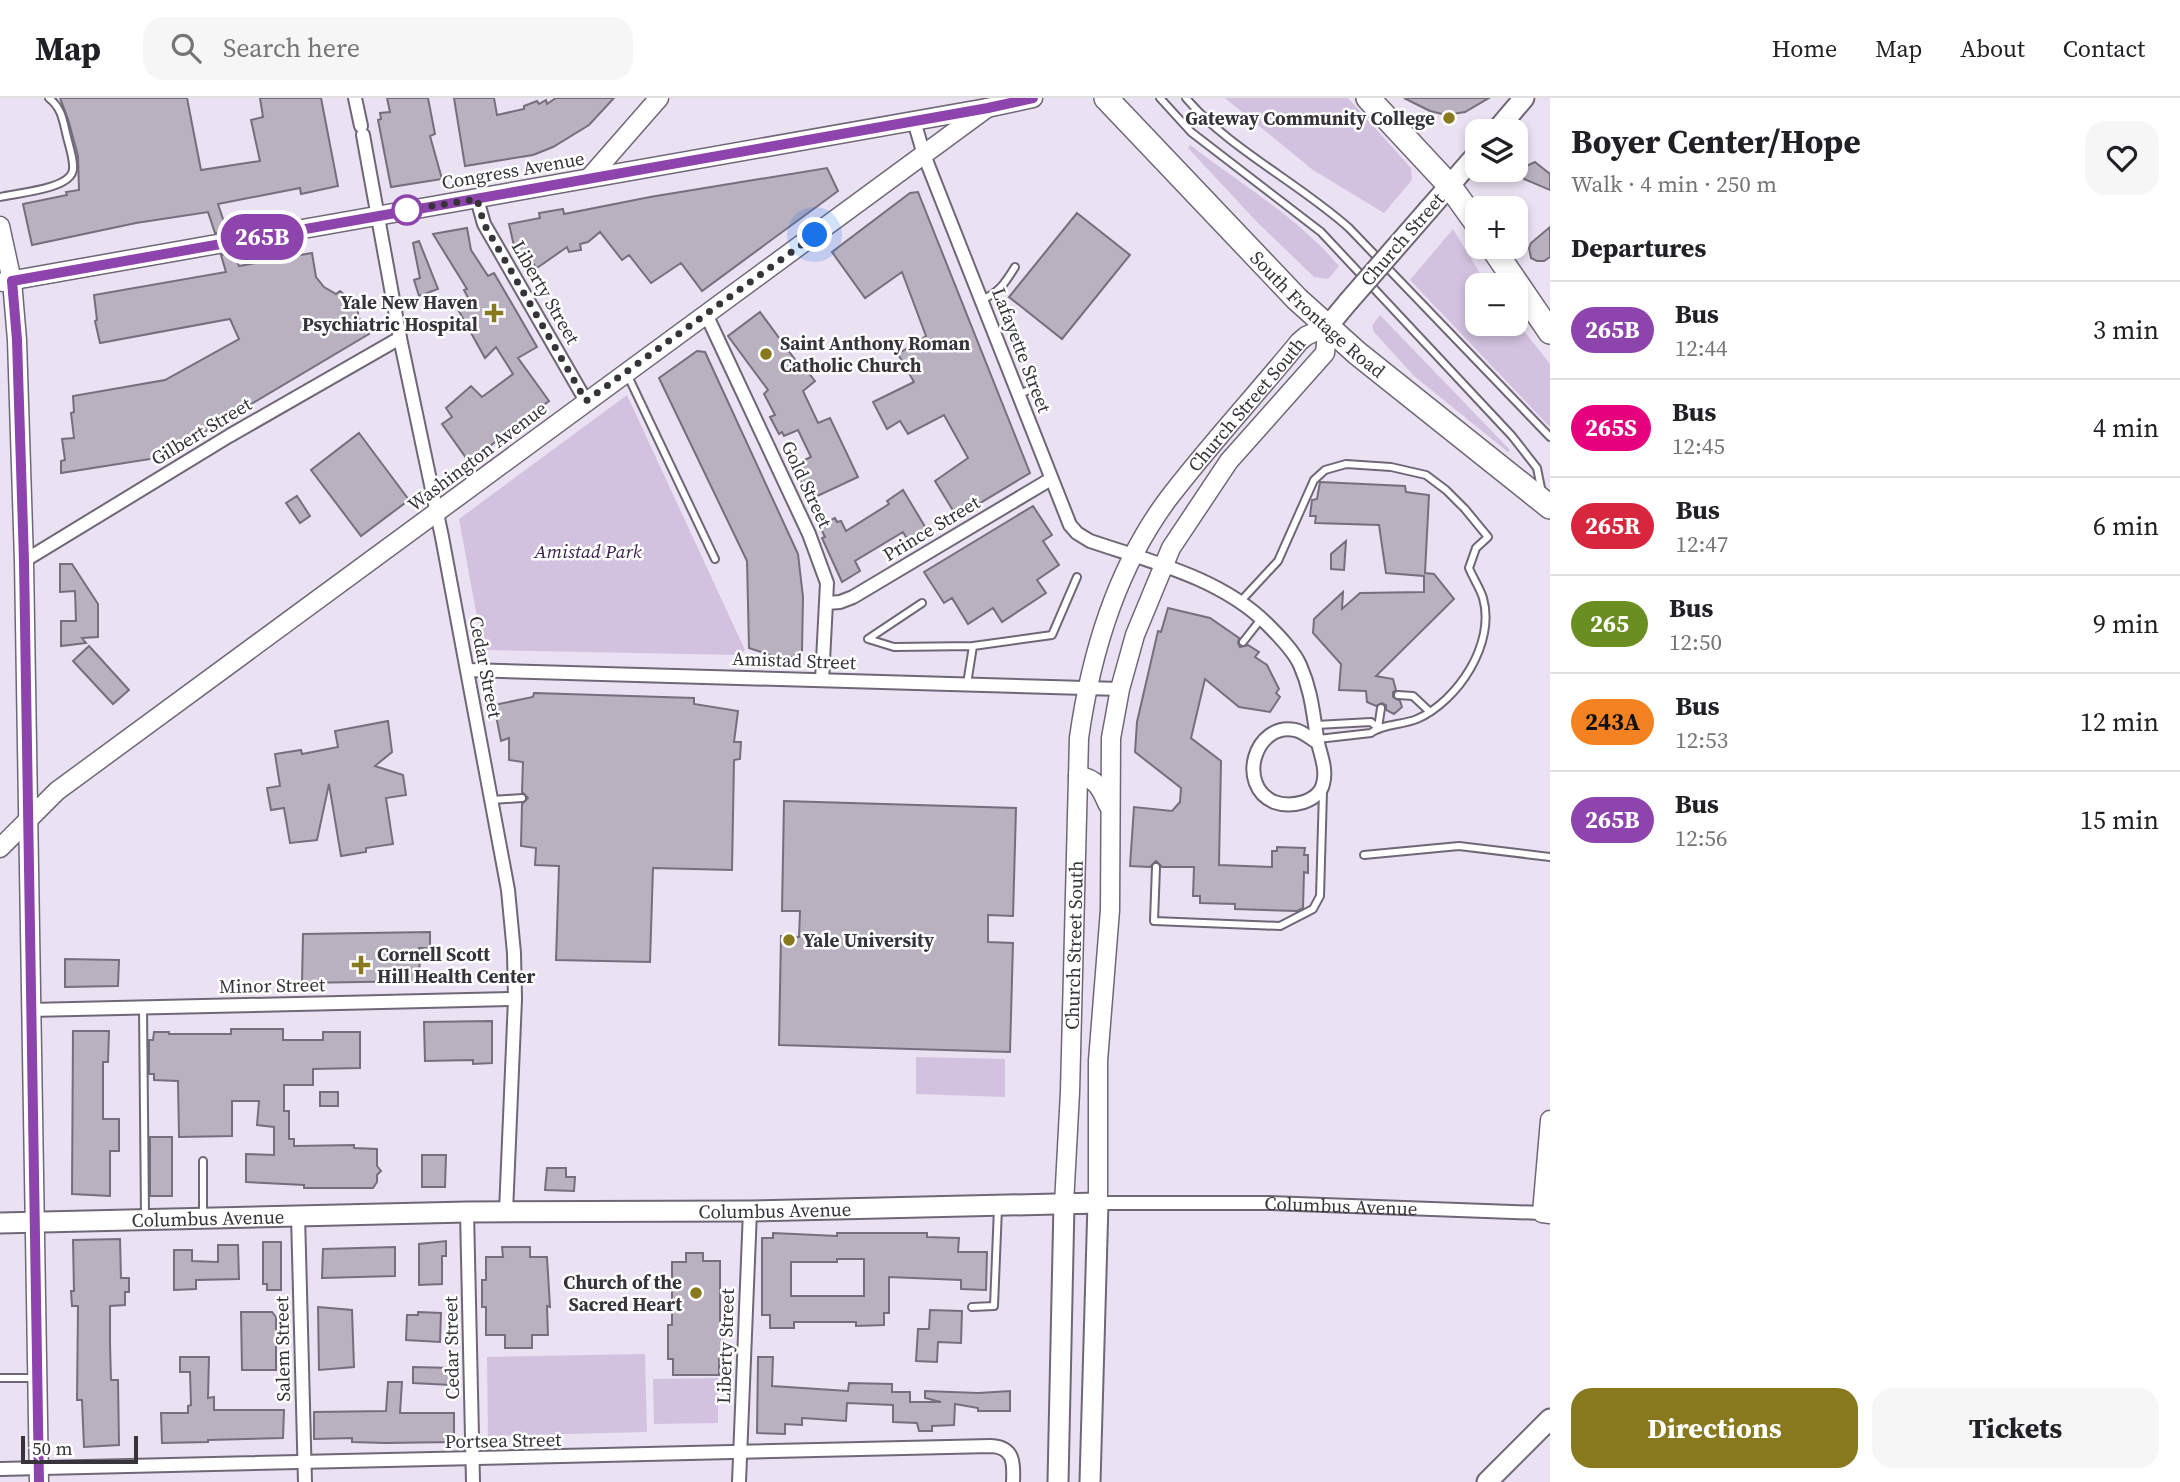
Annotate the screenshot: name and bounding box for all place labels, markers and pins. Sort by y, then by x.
place label: Gateway Community College [1185,105,1435,131]
marker: Gateway Community College [1441,110,1457,126]
unlabelled marker [392,195,422,225]
place label: Yale New Haven Psychiatric Hospital [302,289,478,337]
marker: Yale New Haven Psychiatric Hospital [484,303,504,323]
place label: Saint Anthony Roman Catholic Church [780,330,970,378]
marker: Saint Anthony Roman Catholic Church [758,346,774,362]
place label: Yale University [803,927,935,953]
marker: Yale University [781,932,797,948]
place label: Cornell Scott Hill Health Center [377,941,536,989]
marker: Cornell Scott Hill Health Center [351,955,371,975]
place label: Church of the Sacred Heart [563,1269,682,1317]
marker: Church of the Sacred Heart [688,1285,704,1301]

